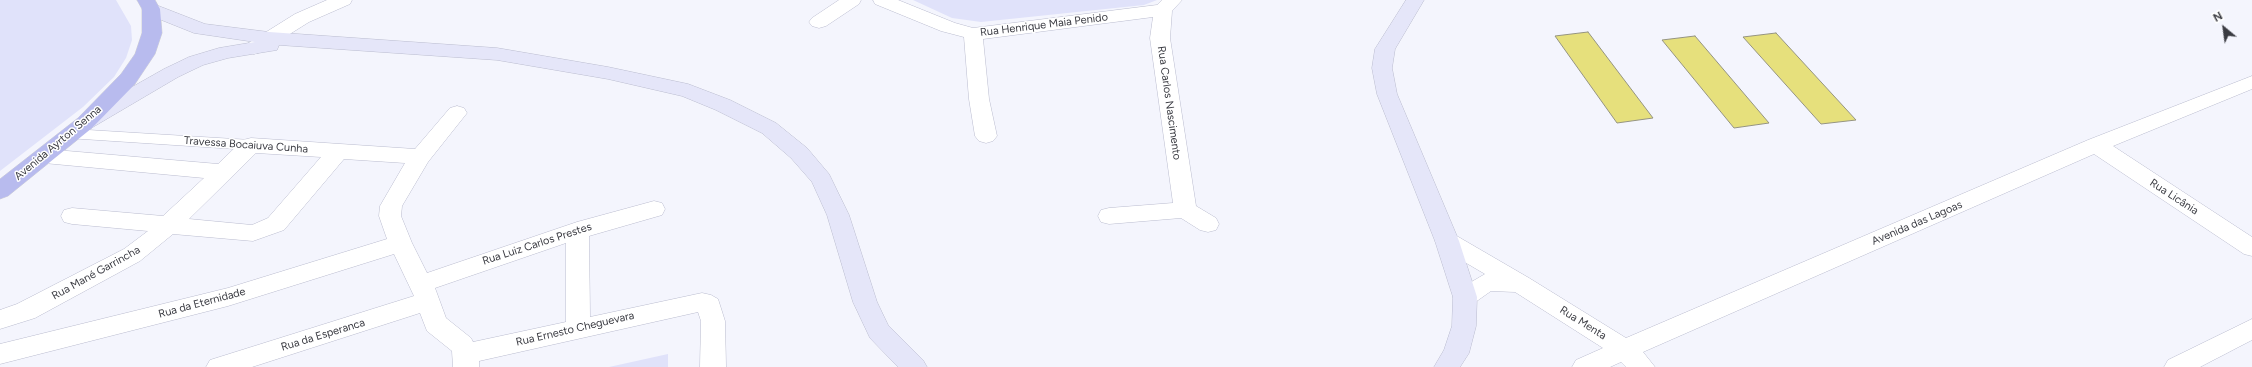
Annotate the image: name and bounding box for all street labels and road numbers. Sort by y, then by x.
street label: Rua Henrique Maia Penido [979,11,1109,39]
street label: Rua Carlos Nascimento [1154,45,1184,161]
street label: Avenida Ayrton Senna [12,103,104,183]
street label: Travessa Bocaiuva Cunha [184,134,308,156]
street label: Rua Licânia [2147,176,2201,218]
street label: Avenida das Lagoas [1870,198,1964,248]
street label: Rua Luiz Carlos Prestes [481,220,593,268]
street label: Rua Mané Garrincha [50,243,142,303]
street label: Rua da Eternidade [157,285,247,321]
street label: Rua Menta [1557,303,1609,343]
street label: Rua Ernesto Cheguevara [514,309,636,349]
street label: Rua da Esperanca [279,316,367,354]

